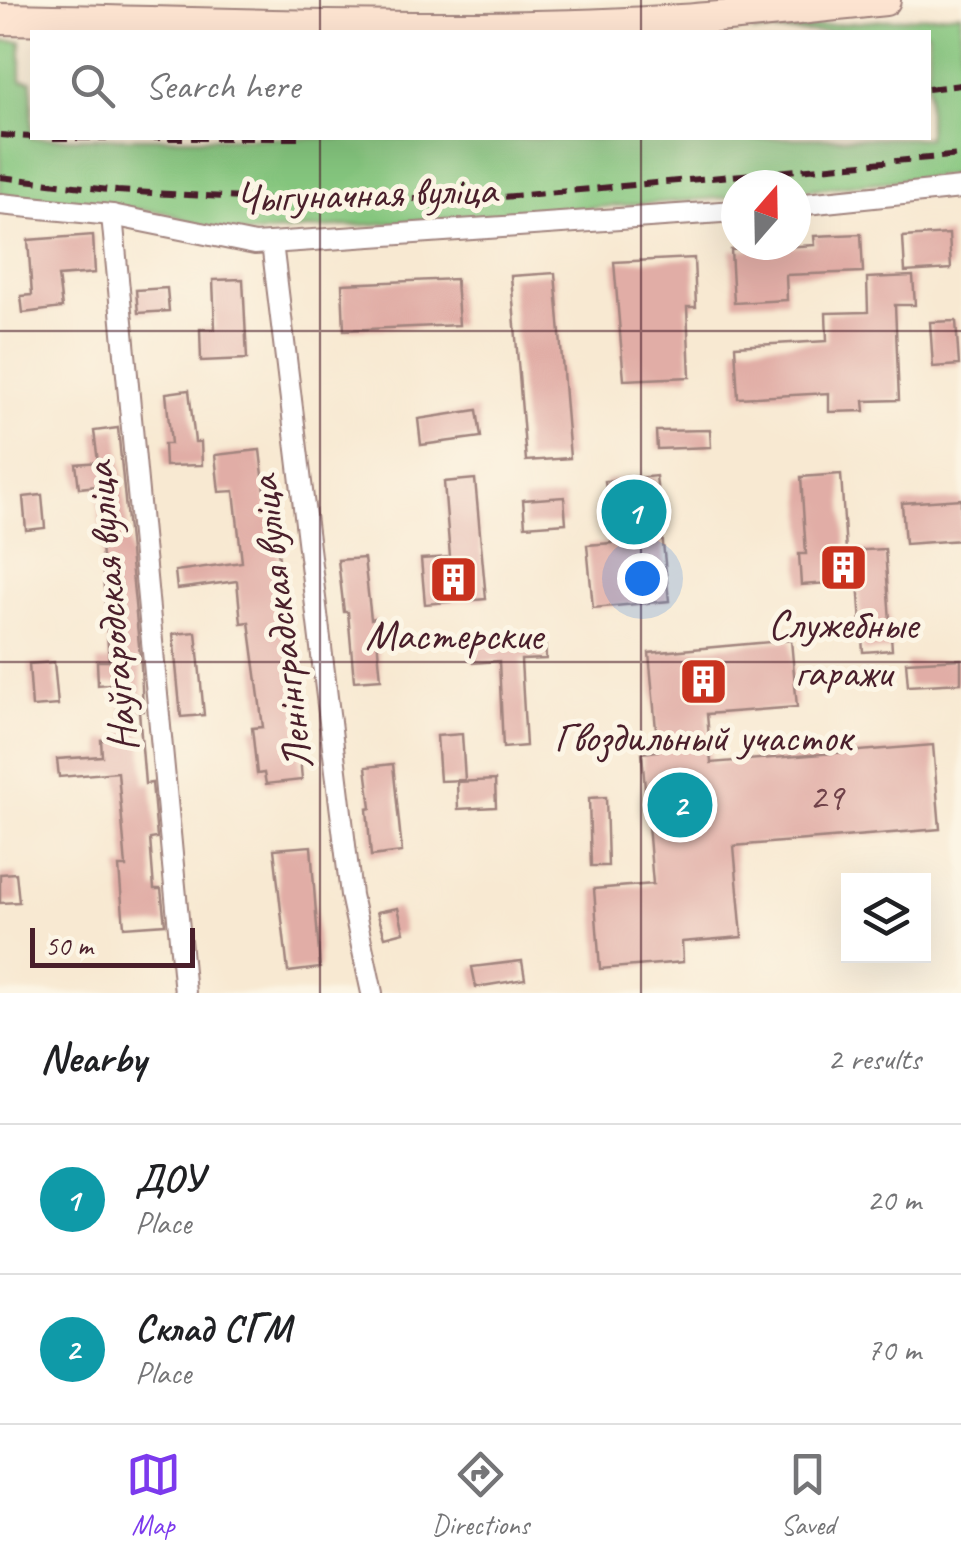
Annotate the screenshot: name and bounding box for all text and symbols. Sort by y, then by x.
search box [30,30,931,140]
icon: search [65,58,120,113]
text: Search here [145,62,300,109]
street label: Чыгуначная вуліца [234,163,500,225]
north arrow [721,170,811,260]
street label: Наўгародская вуліца [72,458,150,754]
street label: Ленінградская вуліца [236,470,325,773]
pin: 1 [602,474,666,550]
building icon: Служебные гаражи [817,542,869,594]
building icon: Мастерские [428,553,480,605]
your location [617,553,668,604]
place label: Служебные гаражи [768,598,921,699]
place label: Мастерские [365,609,546,662]
building icon: Гвоздильный участок [677,655,729,707]
place label: Гвоздильный участок [554,711,855,764]
pin: 2 [648,768,712,842]
house number: 29 [809,773,846,820]
map controls [841,873,931,963]
button: layers [841,873,931,963]
scale bar [30,923,195,968]
text: 50 m [45,928,93,963]
text: Nearby [40,1032,146,1085]
text: 2 results [827,1038,921,1079]
text: ДОУ [135,1155,205,1202]
text: 1 [65,1179,80,1220]
text: 20 m [867,1179,921,1220]
text: Place [135,1202,191,1243]
text: Склад СГМ [135,1305,290,1352]
text: 2 [65,1329,80,1370]
text: 70 m [867,1329,921,1370]
text: Place [135,1352,191,1393]
tab: Map [126,1447,181,1542]
tab: Directions [432,1447,529,1542]
tab: Saved [780,1447,835,1542]

